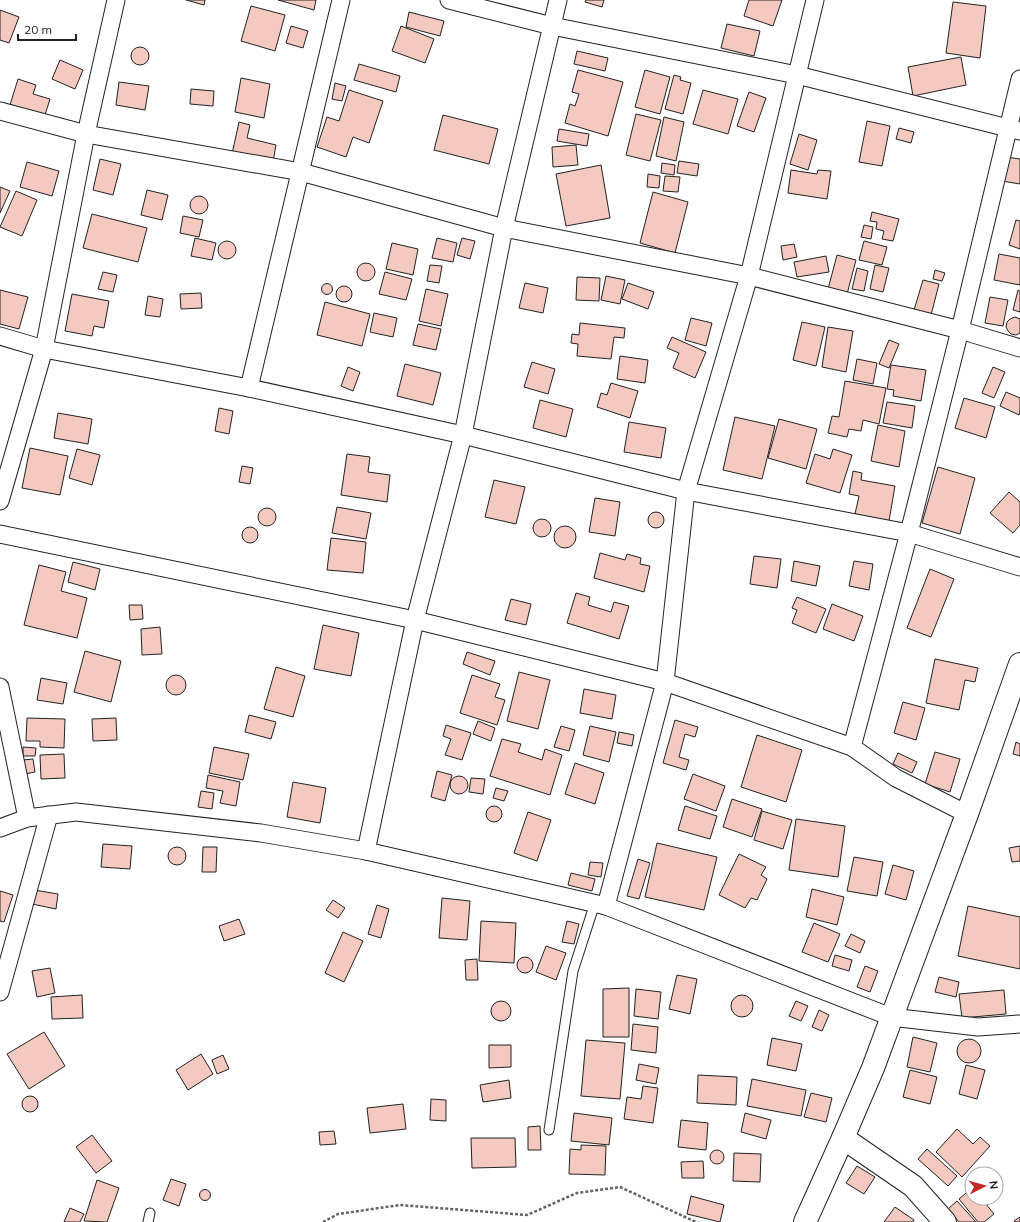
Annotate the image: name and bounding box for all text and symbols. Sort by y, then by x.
scale bar [18,16,76,42]
text: 20 m [24,22,52,37]
north arrow [964,1166,1004,1206]
text: N [987,1180,1001,1190]

